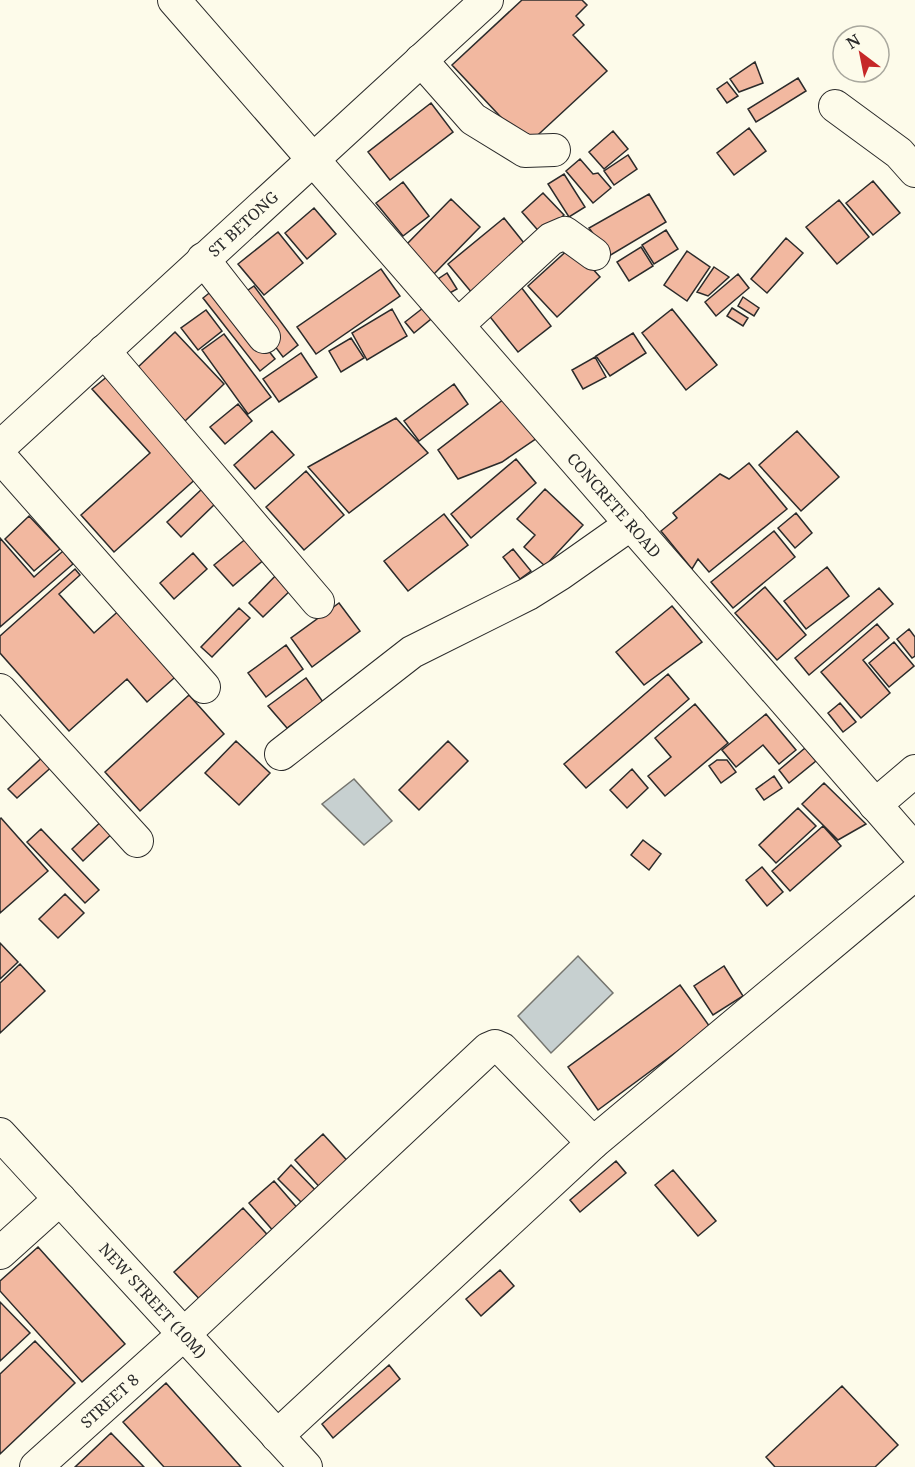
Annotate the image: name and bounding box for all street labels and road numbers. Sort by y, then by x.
street label: ST BETONG [203,186,283,262]
street label: CONCRETE ROAD [562,448,666,562]
street label: NEW STREET (10M) [94,1238,212,1363]
street label: STREET 8 [76,1369,144,1433]

